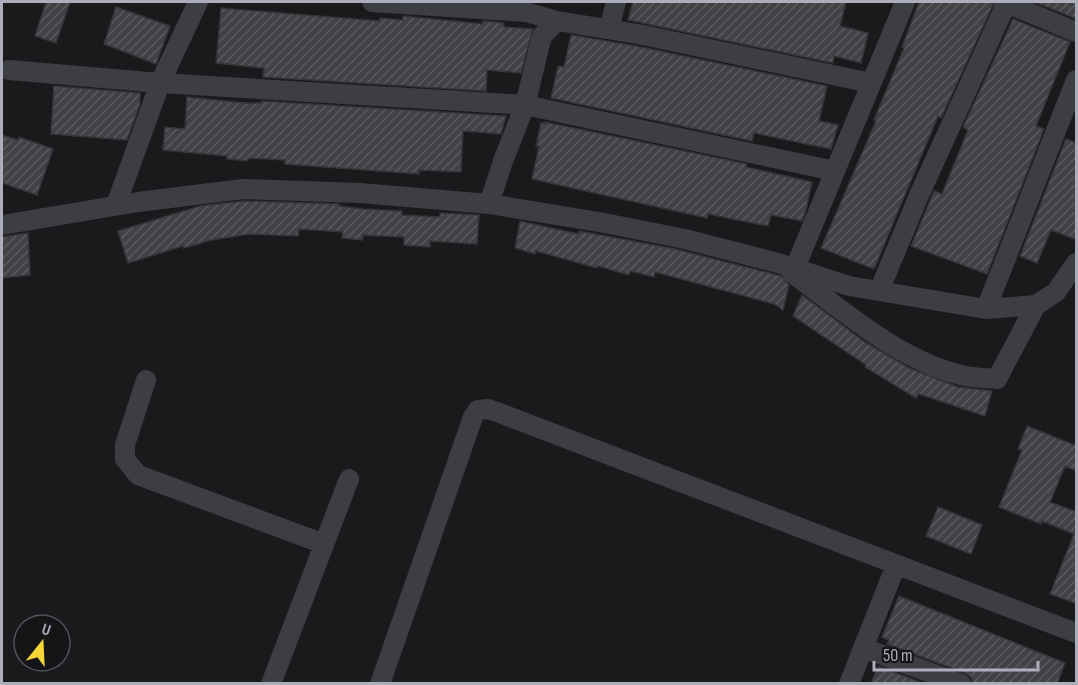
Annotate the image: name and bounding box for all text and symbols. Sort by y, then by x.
north arrow [12,613,72,673]
text: U [39,620,53,640]
scale bar [874,634,1038,672]
text: 50 m [883,645,913,666]

